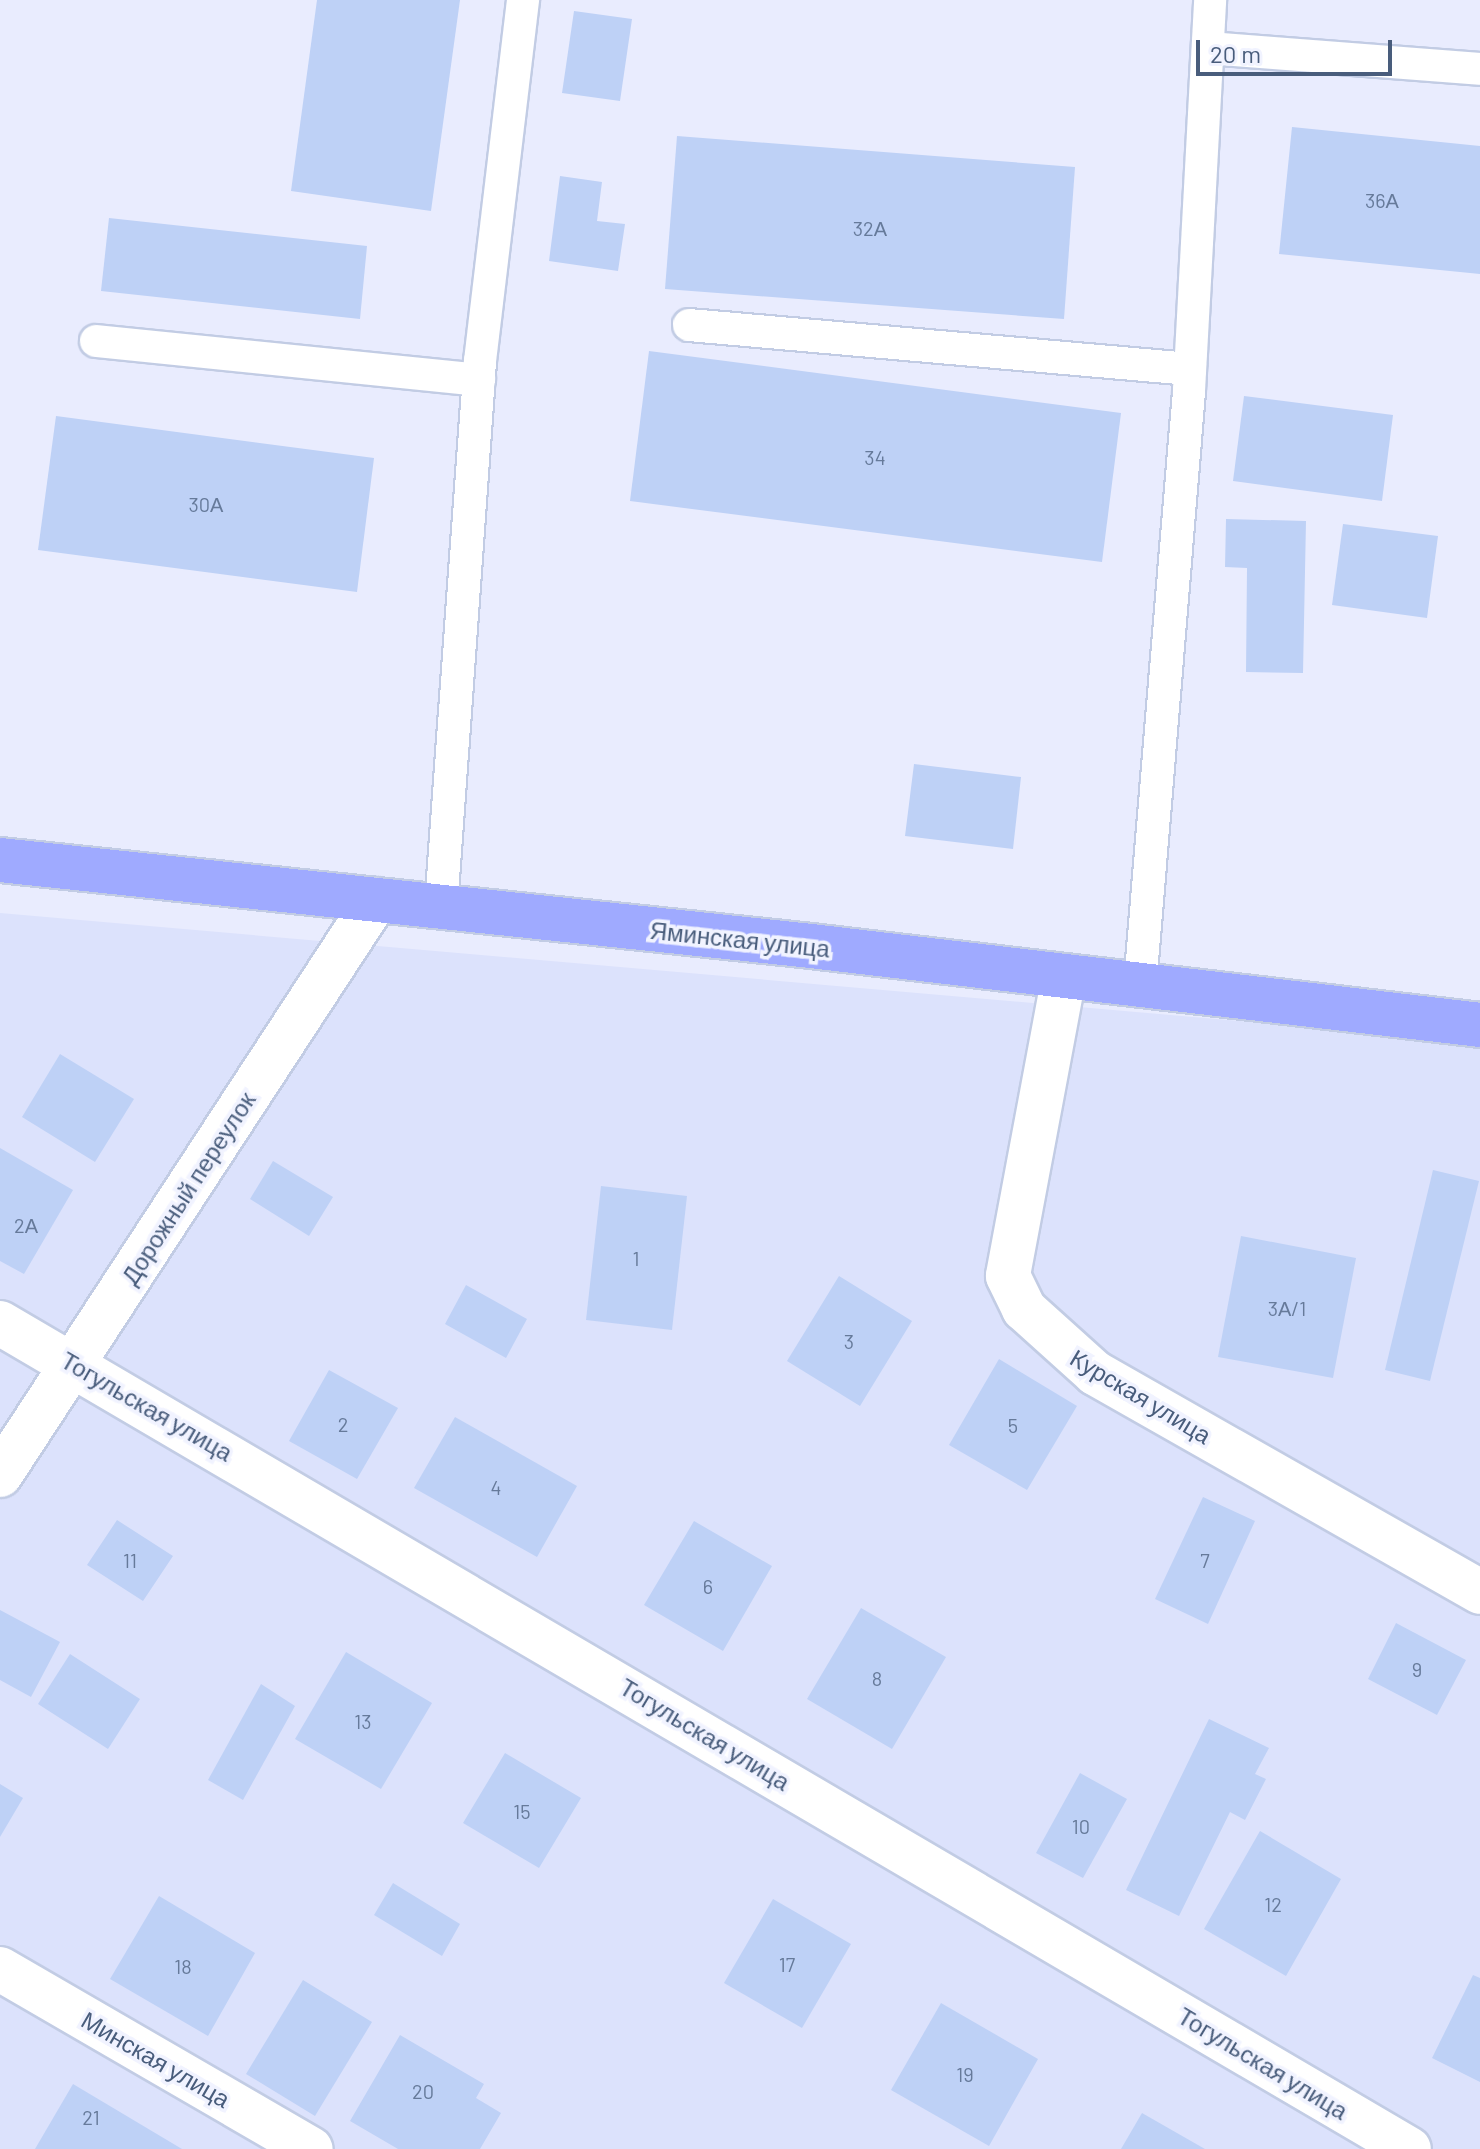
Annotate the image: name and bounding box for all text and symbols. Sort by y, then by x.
scale bar [1200,24,1396,74]
text: 20 m [1210,39,1261,68]
house number: 36А [1365,188,1399,212]
house number: 32А [853,216,887,240]
house number: 34 [864,445,886,469]
house number: 30А [189,492,223,516]
street label: Яминская улица [649,915,831,963]
street label: Дорожный переулок [115,1086,261,1290]
house number: 2А [14,1213,38,1237]
house number: 1 [633,1246,639,1270]
house number: 3А/1 [1268,1296,1306,1320]
house number: 3 [844,1329,854,1353]
street label: Курская улица [1065,1343,1217,1449]
street label: Тогульская улица [56,1345,238,1467]
house number: 2 [338,1412,348,1436]
house number: 5 [1008,1413,1018,1437]
house number: 4 [490,1475,502,1499]
house number: 11 [123,1548,137,1572]
house number: 7 [1200,1548,1210,1572]
house number: 6 [703,1574,713,1598]
house number: 9 [1412,1657,1422,1681]
house number: 8 [872,1666,882,1690]
street label: Тогульская улица [615,1672,795,1796]
house number: 13 [354,1709,372,1733]
house number: 15 [513,1799,531,1823]
house number: 10 [1072,1814,1090,1838]
house number: 12 [1264,1892,1282,1916]
house number: 17 [779,1952,795,1976]
house number: 18 [174,1954,192,1978]
street label: Тогульская улица [1173,2001,1353,2125]
street label: Минская улица [77,2005,235,2113]
house number: 19 [956,2062,974,2086]
house number: 20 [412,2079,434,2103]
house number: 21 [82,2105,100,2129]

